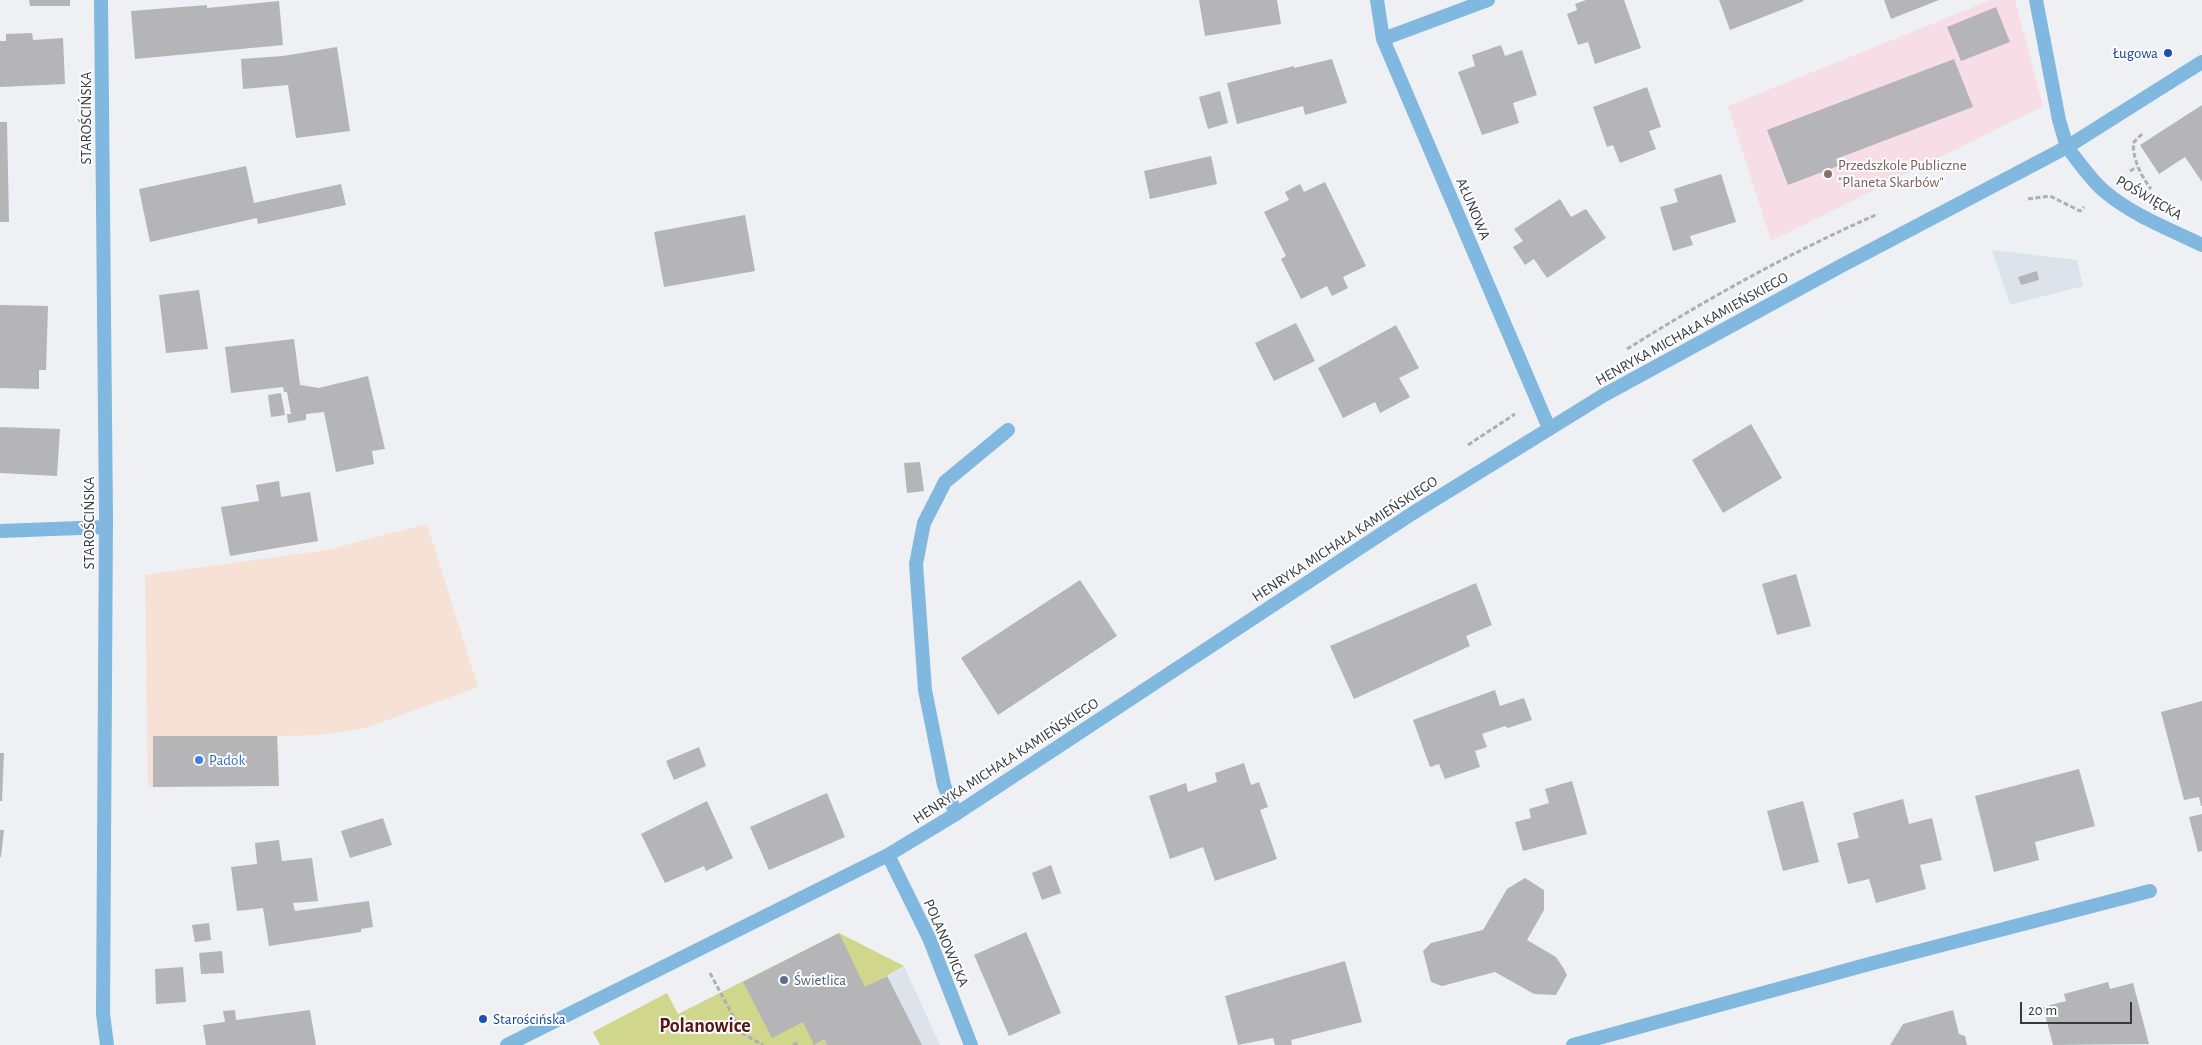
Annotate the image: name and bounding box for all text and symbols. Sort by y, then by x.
place label: Ługowa [2113,44,2158,62]
marker: Ługowa [2162,47,2174,59]
street label: STAROŚCIŃSKA [77,72,95,164]
place label: Przedszkole Publiczne "Planeta Skarbów" [1838,156,1967,191]
marker: Przedszkole Publiczne "Planeta Skarbów" [1822,168,1834,180]
street label: POŚWIĘCKA [2113,172,2185,224]
street label: AŁUNOWA [1452,175,1494,243]
street label: HENRYKA MICHAŁA KAMIEŃSKIEGO [1592,268,1792,390]
street label: HENRYKA MICHAŁA KAMIEŃSKIEGO [1249,472,1441,606]
street label: STAROŚCIŃSKA [80,477,98,569]
street label: HENRYKA MICHAŁA KAMIEŃSKIEGO [910,694,1102,828]
place label: Padok [209,751,245,769]
marker: Padok [193,754,205,766]
street label: POLANOWICKA [919,897,973,989]
place label: Świetlica [794,971,846,989]
marker: Świetlica [778,974,790,986]
scale bar [2022,992,2134,1024]
text: 20 m [2028,1003,2057,1018]
place label: Starościńska [493,1010,566,1028]
marker: Starościńska [477,1013,489,1025]
district label: Polanowice [659,1014,751,1038]

